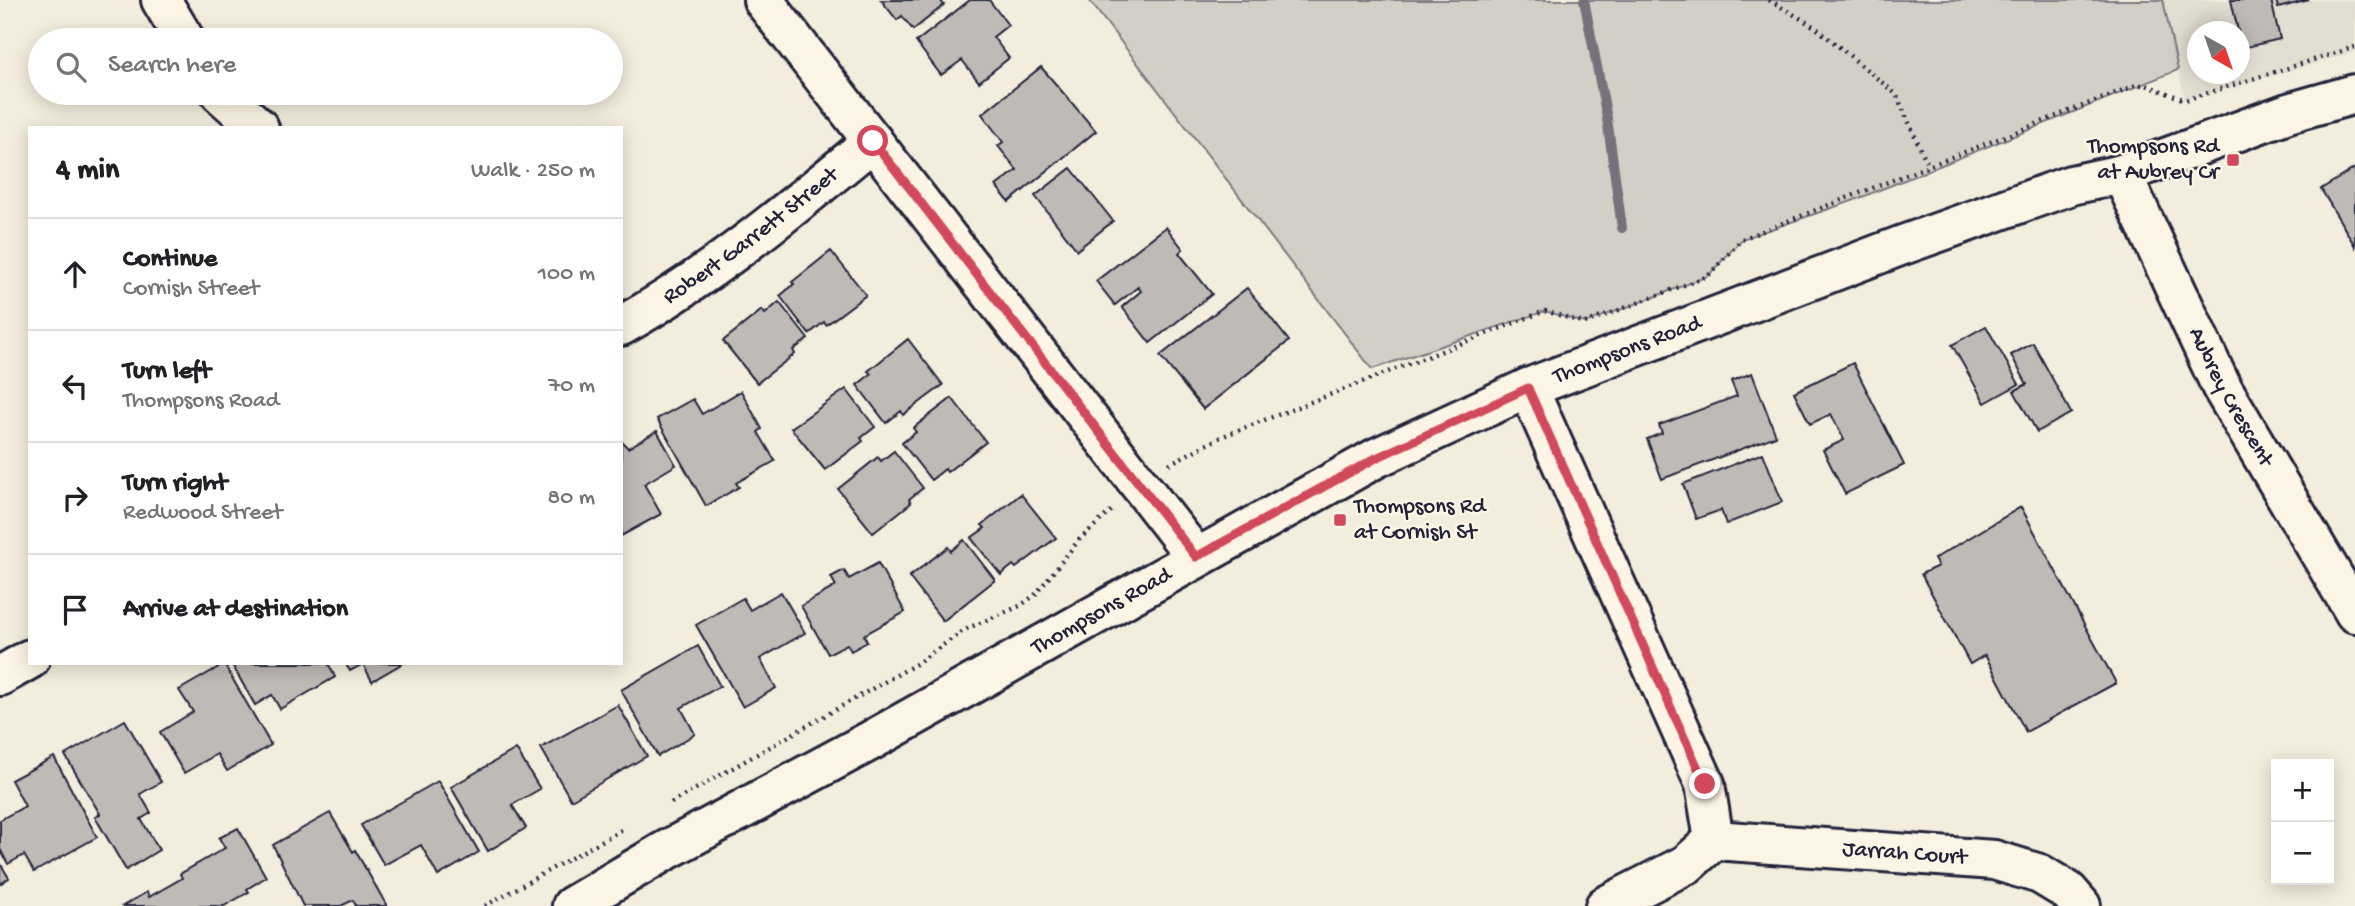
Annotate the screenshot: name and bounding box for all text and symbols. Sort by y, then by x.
north arrow [2187,21,2250,84]
search box [28,28,623,105]
icon: search [52,48,90,86]
text: Search here [108,51,236,82]
route start [857,125,888,156]
place label: Thompsons Rd at Aubrey Cr [2085,134,2221,187]
marker: Thompsons Rd at Aubrey Cr [2225,152,2241,168]
text: 4 min [56,154,119,189]
text: Walk · 250 m [471,158,595,185]
street label: Robert Garrett Street [658,161,845,311]
text: Continue [123,245,217,276]
icon: ahead [56,255,94,293]
text: 100 m [538,261,595,288]
text: Cornish Street [123,276,259,303]
street label: Thompsons Road [1547,309,1707,391]
street label: Aubrey Crescent [2182,323,2280,473]
text: Turn left [123,357,211,388]
icon: left [56,367,94,405]
text: 70 m [548,373,595,400]
text: Thompsons Road [123,388,279,415]
text: Turn right [123,469,227,500]
icon: right [56,479,94,517]
text: 80 m [548,485,595,512]
place label: Thompsons Rd at Cornish St [1352,494,1487,547]
text: Redwood Street [123,500,282,527]
marker: Thompsons Rd at Cornish St [1332,512,1348,528]
street label: Thompsons Road [1025,561,1178,662]
icon: arrive [56,591,94,629]
text: Arrive at destination [123,595,348,626]
map controls [2271,759,2334,885]
button: + [2271,759,2334,822]
route end [1689,768,1720,799]
button: − [2271,822,2334,885]
street label: Jarrah Court [1841,836,1969,872]

